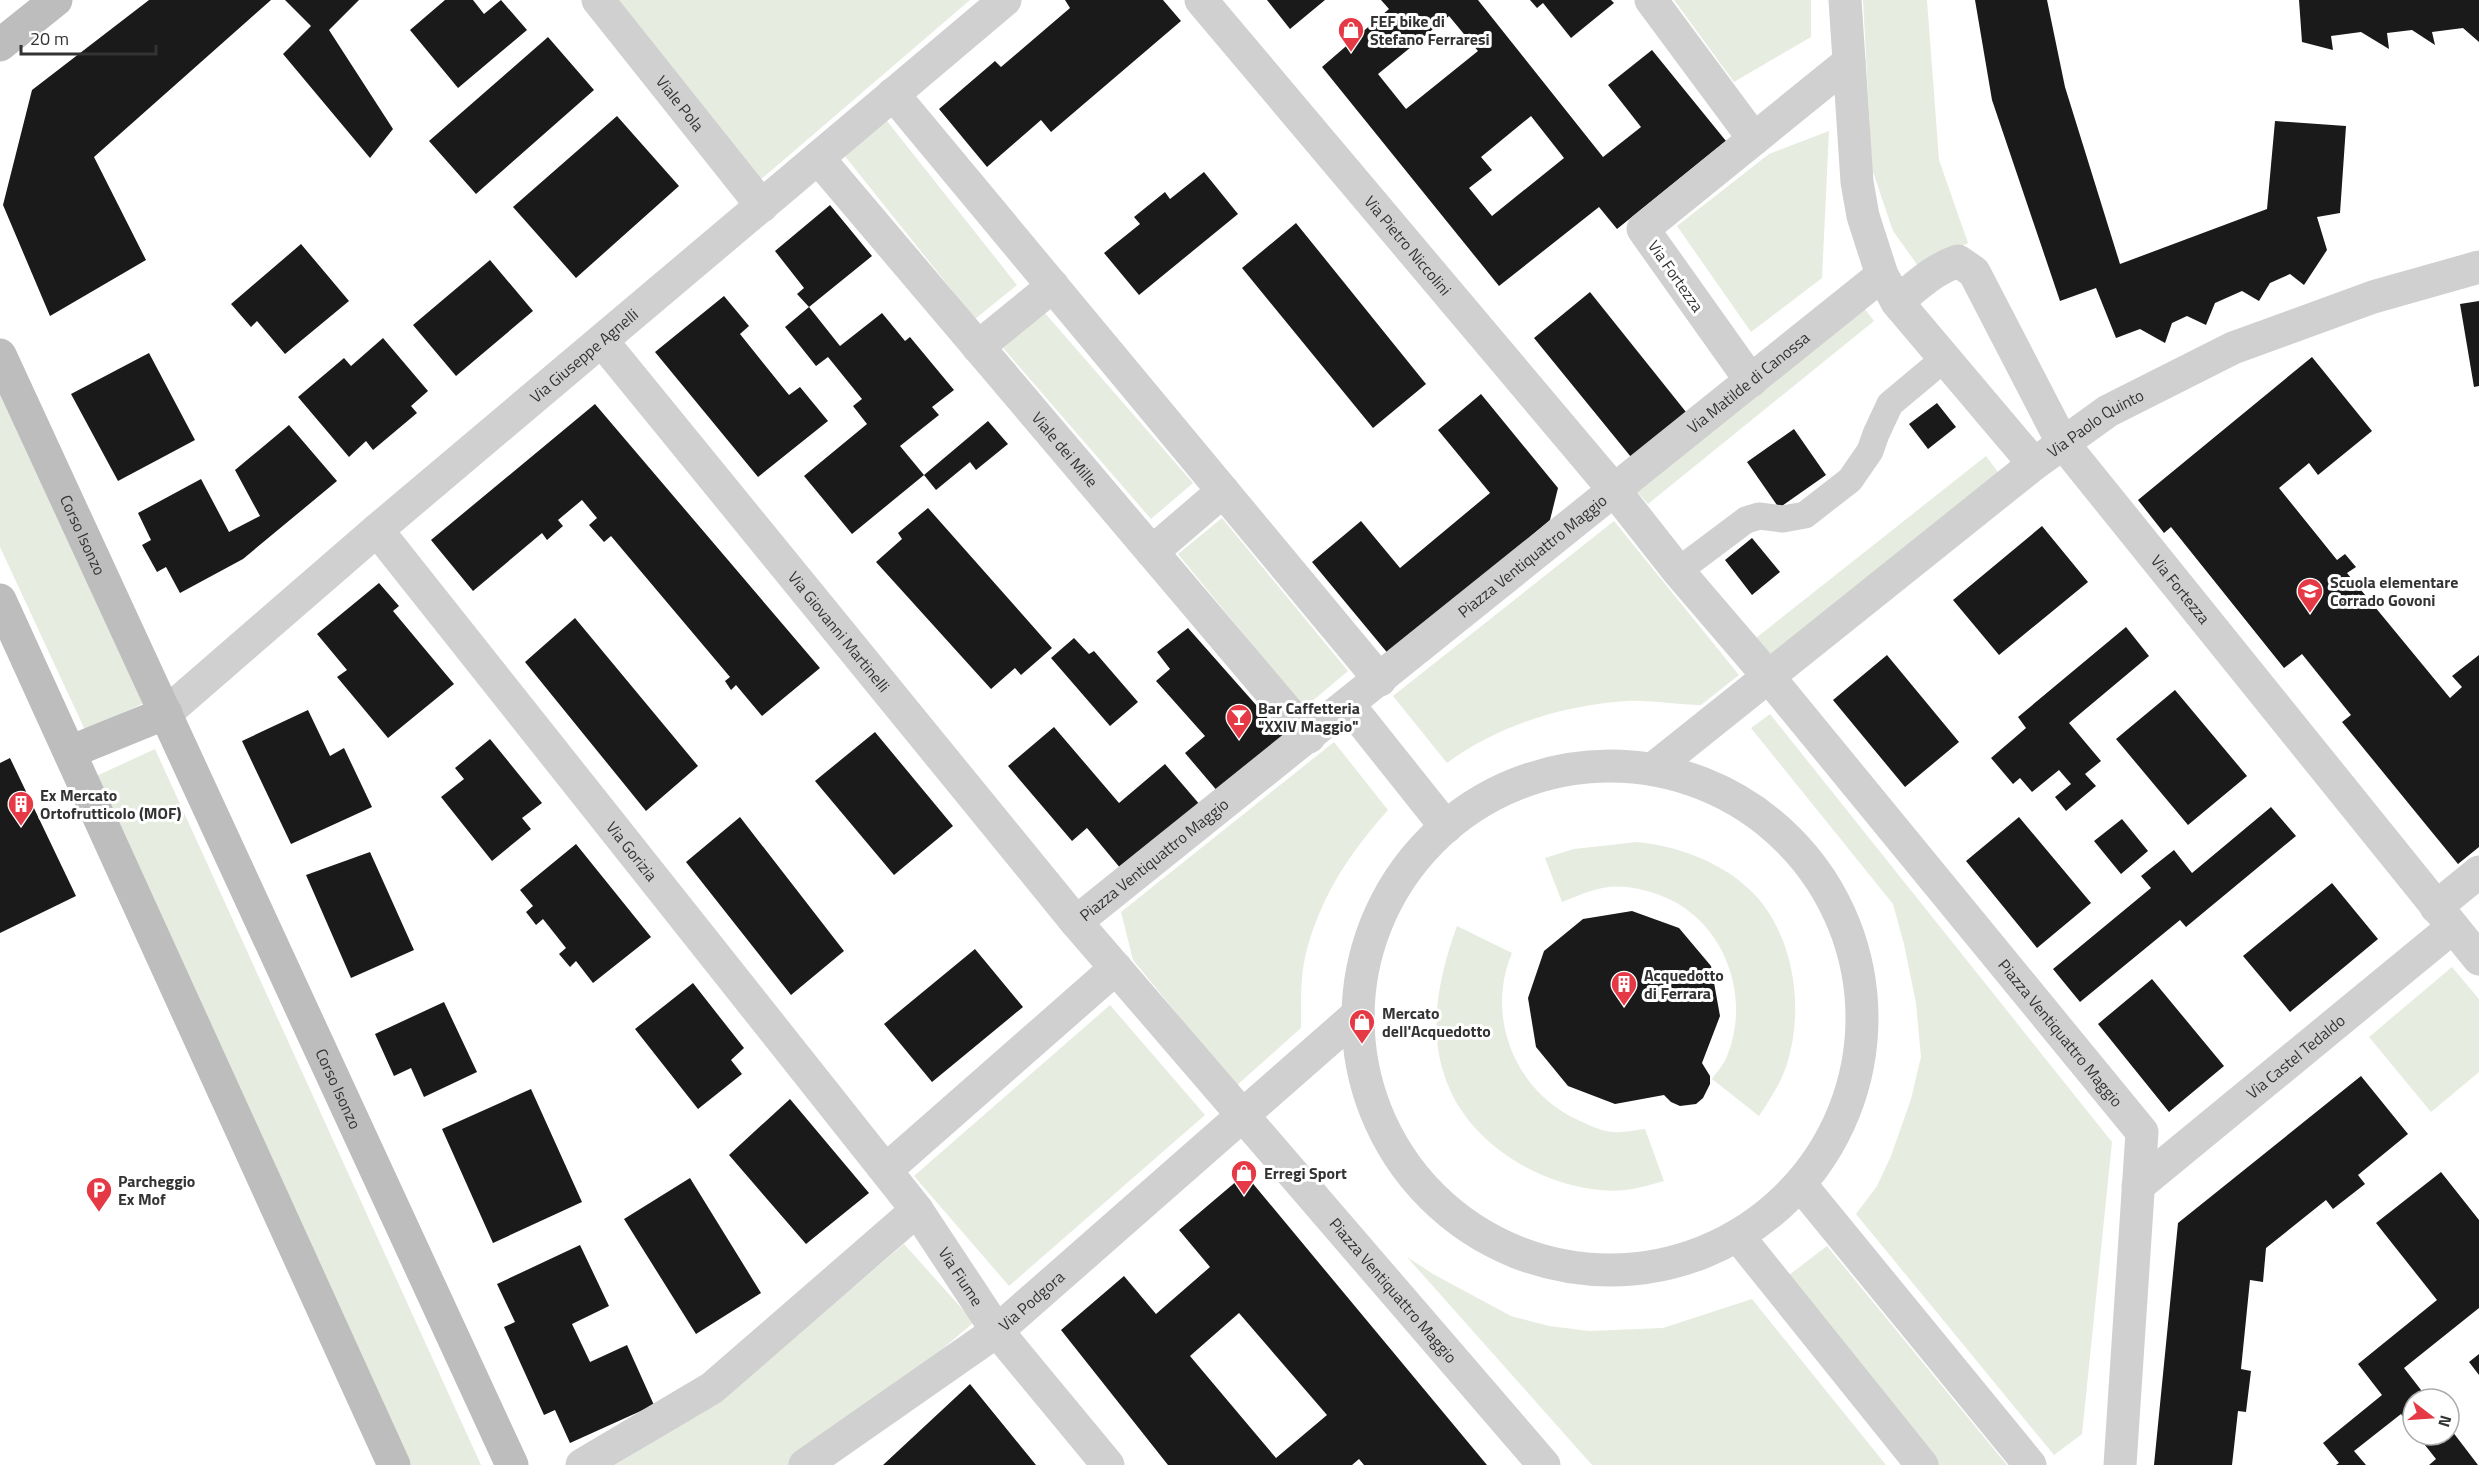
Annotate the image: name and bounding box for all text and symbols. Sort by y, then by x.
place label: FEF bike di Stefano Ferraresi [1370,9,1490,51]
shop icon: FEF bike di Stefano Ferraresi [1336,15,1366,53]
scale bar [21,18,156,56]
text: 20 m [30,25,69,52]
street label: Viale Pola [650,70,710,136]
street label: Via Pietro Niccolini [1359,190,1457,301]
street label: Via Fortezza [1642,235,1710,317]
street label: Via Giuseppe Agnelli [524,303,643,408]
street label: Via Matilde di Canossa [1682,326,1815,439]
street label: Via Paolo Quinto [2042,383,2148,463]
street label: Viale dei Mille [1026,406,1104,492]
street label: Piazza Ventiquattro Maggio [1452,488,1612,623]
street label: Corso Isonzo [54,491,112,579]
street label: Via Fortezza [2145,550,2216,629]
street label: Via Giovanni Martinelli [782,566,896,697]
place label: Scuola elementare Corrado Govoni [2330,570,2458,612]
school or university icon: Scuola elementare Corrado Govoni [2295,576,2325,614]
place label: Bar Caffetteria "XXIV Maggio" [1258,696,1360,738]
bar icon: Bar Caffetteria "XXIV Maggio" [1224,702,1254,740]
place label: Ex Mercato Ortofrutticolo (MOF) [40,783,182,825]
building icon: Ex Mercato Ortofrutticolo (MOF) [6,789,36,827]
street label: Piazza Ventiquattro Maggio [1074,792,1234,927]
street label: Via Gorizia [601,816,663,886]
street label: Piazza Ventiquattro Maggio [1993,954,2129,1112]
place label: Acquedotto di Ferrara [1644,963,1724,1005]
building icon: Acquedotto di Ferrara [1609,969,1639,1007]
place label: Mercato dell'Acquedotto [1382,1001,1491,1043]
shop icon: Mercato dell'Acquedotto [1347,1007,1377,1045]
street label: Via Castel Tedaldo [2241,1009,2350,1104]
street label: Corso Isonzo [310,1045,367,1133]
shop icon: Erregi Sport [1229,1158,1259,1196]
place label: Erregi Sport [1264,1161,1347,1185]
place label: Parcheggio Ex Mof [118,1169,195,1211]
parking icon: Parcheggio Ex Mof [84,1175,114,1213]
street label: Piazza Ventiquattro Maggio [1324,1212,1463,1368]
street label: Via Fiume [933,1242,989,1311]
street label: Via Podgora [993,1265,1070,1336]
north arrow [2401,1387,2461,1447]
text: N [2432,1413,2458,1430]

